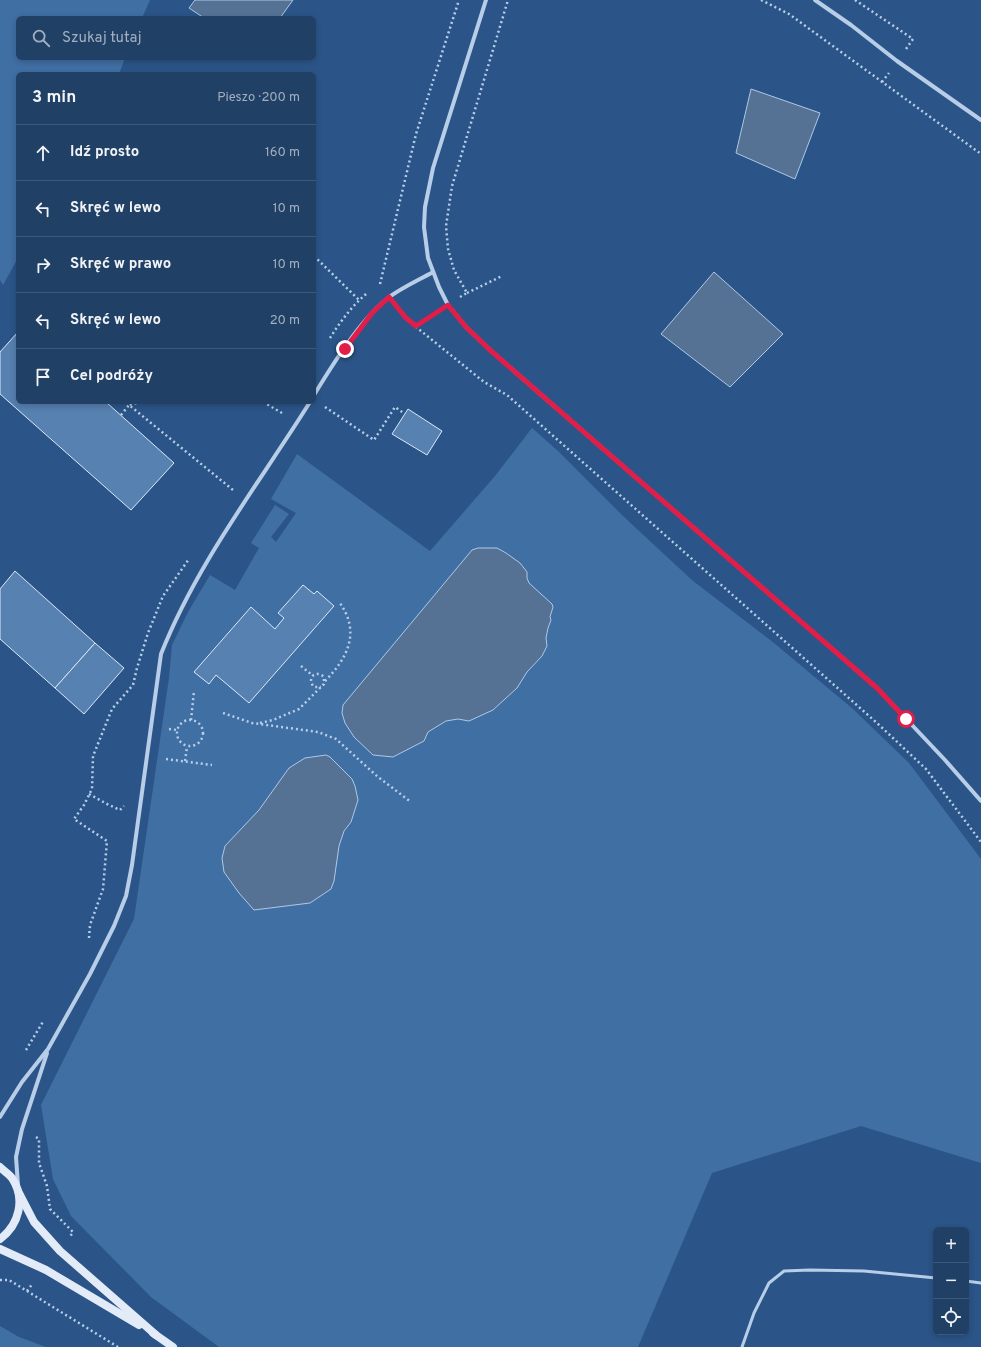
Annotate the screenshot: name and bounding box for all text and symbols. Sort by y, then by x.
search box [16,16,316,60]
icon: search [30,27,52,49]
text: Szukaj tutaj [62,29,142,48]
text: 3 min [32,87,76,109]
text: Pieszo · 200 m [217,90,300,106]
icon: ahead [32,142,54,164]
text: Idź prosto [70,143,139,162]
text: 160 m [265,145,300,161]
icon: left [32,198,54,220]
text: Skręć w lewo [70,199,161,218]
text: 10 m [273,201,300,217]
icon: right [32,254,54,276]
text: Skręć w prawo [70,255,171,274]
text: 10 m [273,257,300,273]
icon: left [32,310,54,332]
text: Skręć w lewo [70,311,161,330]
text: 20 m [270,313,300,329]
route end [336,340,354,358]
icon: arrive [32,366,54,388]
text: Cel podróży [70,367,153,386]
route start [897,710,915,728]
map controls [933,1227,969,1335]
button: + [933,1227,969,1263]
button: − [933,1263,969,1299]
button: locate [933,1299,969,1335]

